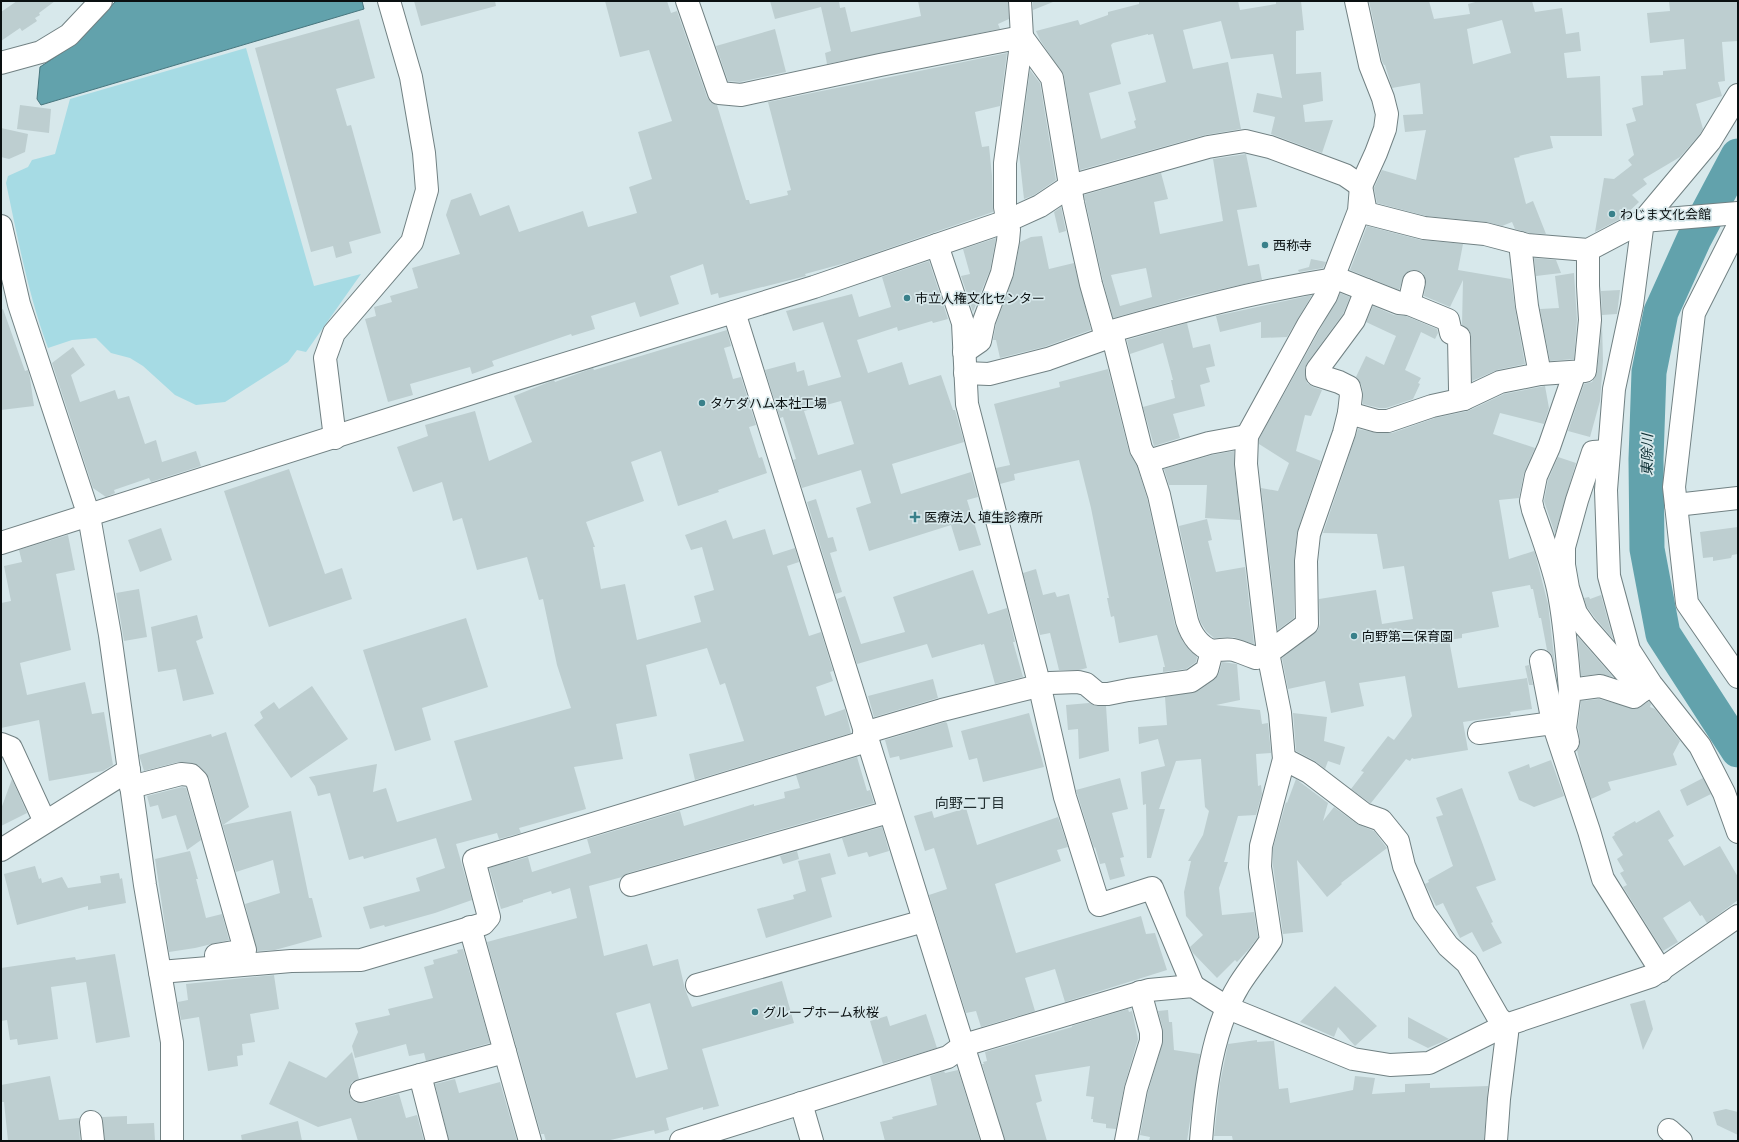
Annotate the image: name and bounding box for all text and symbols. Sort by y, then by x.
place label: わじま文化会館 [1620,207,1711,223]
marker: わじま文化会館 [1607,209,1617,219]
place label: 西称寺 [1273,238,1312,254]
marker: 西称寺 [1260,240,1270,250]
place label: 市立人権文化センター [915,291,1045,307]
marker: 市立人権文化センター [902,293,912,303]
place label: タケダハム本社工場 [710,396,827,412]
marker: タケダハム本社工場 [697,398,707,408]
water label: 東除川 [1639,432,1656,476]
place label: 医療法人 埴生診療所 [924,510,1043,526]
marker: 医療法人 埴生診療所 [909,511,921,523]
place label: 向野第二保育園 [1362,629,1453,645]
marker: 向野第二保育園 [1349,631,1359,641]
district label: 向野二丁目 [935,795,1005,812]
place label: グループホーム秋桜 [763,1005,879,1021]
marker: グループホーム秋桜 [750,1007,760,1017]

